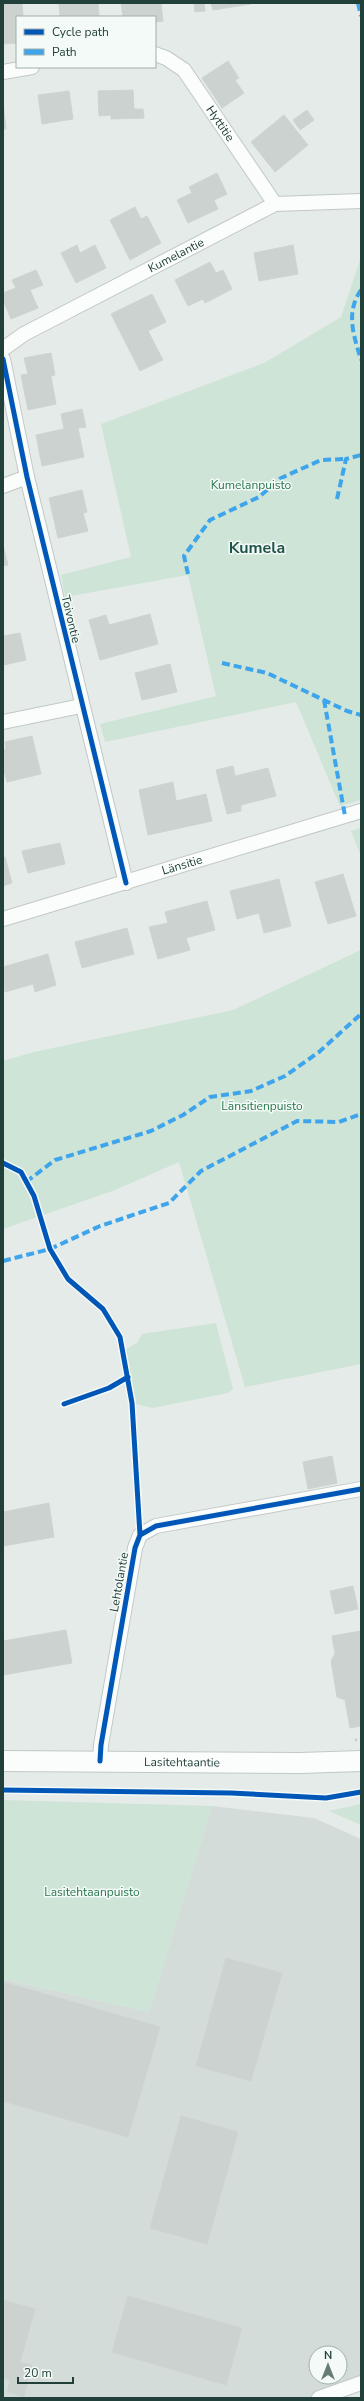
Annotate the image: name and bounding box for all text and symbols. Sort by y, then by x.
legend [16,16,156,68]
text: Cycle path [52,24,109,40]
text: Path [52,44,77,60]
street label: Hyttitie [203,103,238,144]
street label: Kumelantie [145,234,207,276]
park label: Kumelanpuisto [211,477,292,493]
district label: Kumela [229,537,285,559]
street label: Toivontie [58,593,84,645]
street label: Länsitie [160,851,204,879]
park label: Länsitienpuisto [221,1098,303,1114]
street label: Lehtolantie [106,1551,132,1613]
street label: Lasitehtaantie [144,1754,220,1770]
park label: Lasitehtaanpuisto [44,1884,140,1900]
north arrow [308,2345,348,2385]
text: N [324,2348,332,2363]
scale bar [18,2359,73,2385]
text: 20 m [24,2365,52,2381]

